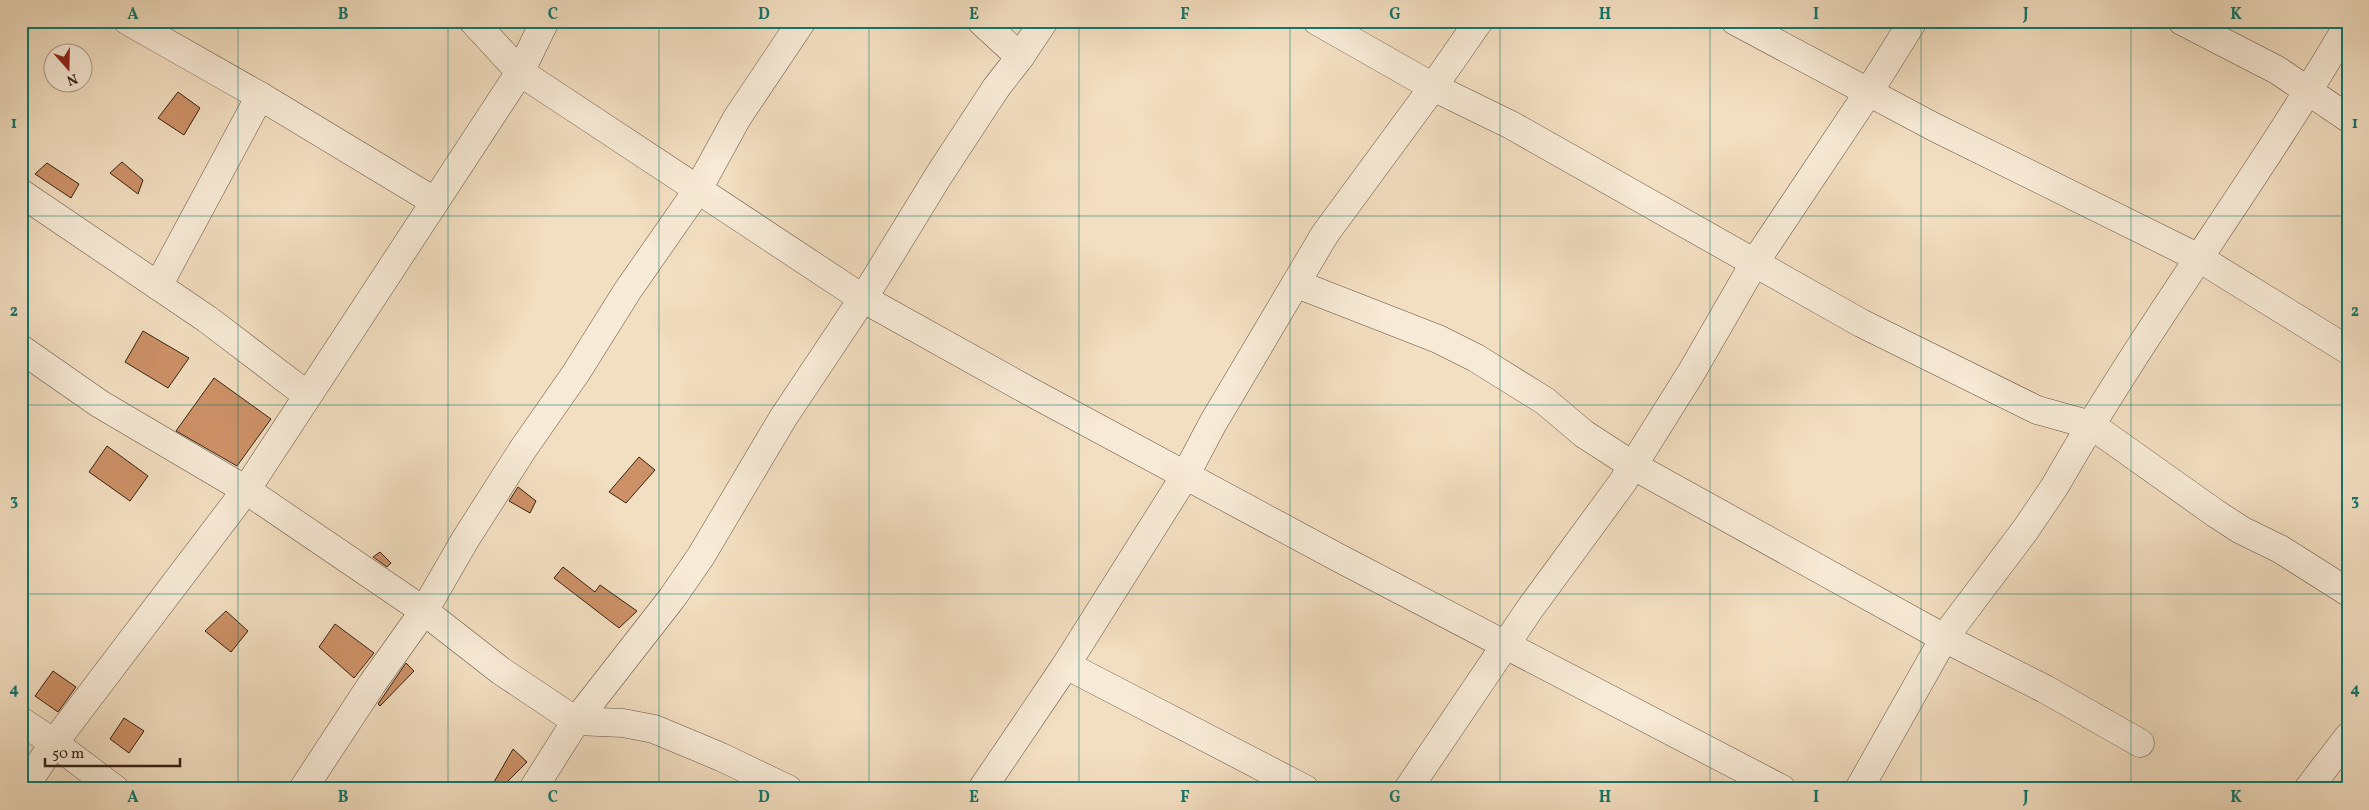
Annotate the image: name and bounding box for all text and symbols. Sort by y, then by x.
text: A [127,4,139,26]
text: B [338,4,349,26]
text: C [548,4,558,26]
text: D [758,4,770,26]
text: E [969,4,979,26]
text: F [1180,4,1190,26]
text: G [1389,4,1401,26]
text: H [1599,4,1611,26]
text: I [1813,4,1819,26]
text: J [2022,4,2029,26]
text: K [2230,4,2242,26]
north arrow [42,42,92,92]
text: N [64,68,80,89]
text: 1 [11,113,17,135]
text: 1 [2352,113,2358,135]
text: 2 [10,301,18,323]
text: 2 [2351,301,2359,323]
text: 3 [10,490,18,512]
text: 3 [2351,490,2359,512]
text: 4 [9,679,19,701]
text: 4 [2350,679,2360,701]
scale bar [45,735,180,767]
text: 50 m [52,744,84,765]
text: A [127,787,139,809]
text: B [338,787,349,809]
text: C [548,787,558,809]
text: D [758,787,770,809]
text: E [969,787,979,809]
text: F [1180,787,1190,809]
text: G [1389,787,1401,809]
text: H [1599,787,1611,809]
text: I [1813,787,1819,809]
text: J [2022,787,2029,809]
text: K [2230,787,2242,809]

